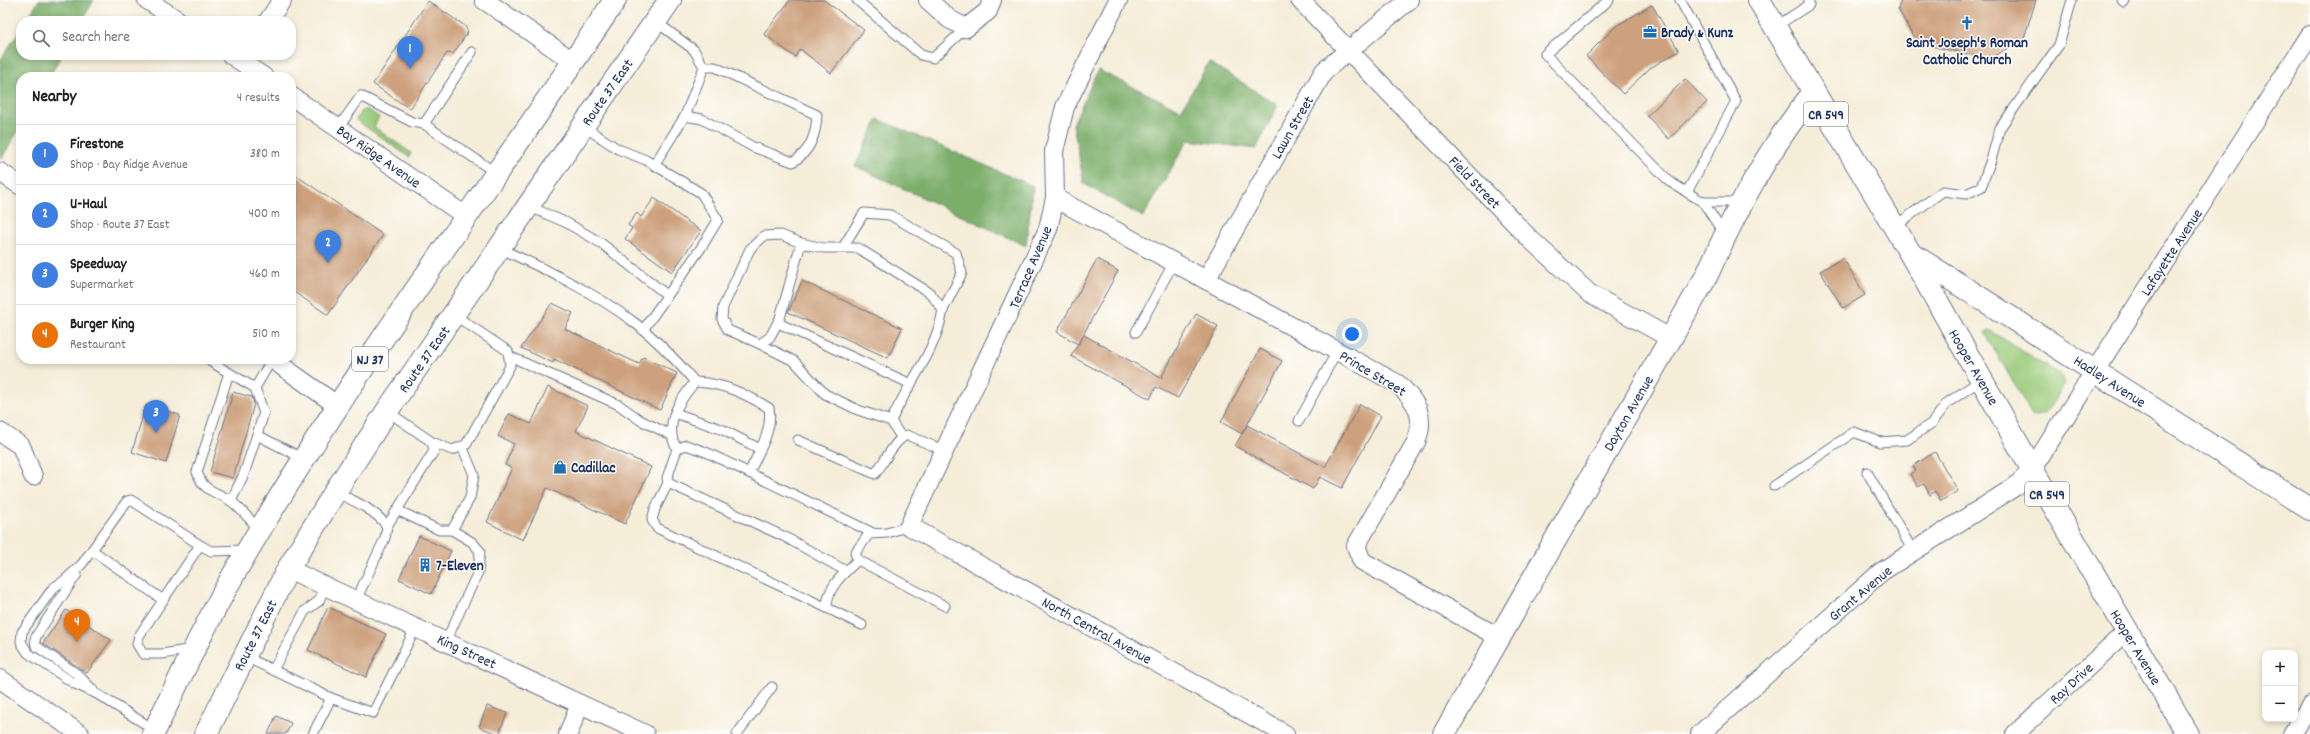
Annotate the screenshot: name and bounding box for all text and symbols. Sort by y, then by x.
church icon: Saint Joseph's Roman Catholic Church [1959,15,1975,31]
search box [16,16,296,60]
place label: Brady & Kunz [1661,23,1734,45]
office icon: Brady & Kunz [1642,24,1658,40]
icon: search [30,27,52,49]
text: Search here [62,27,130,49]
place label: Saint Joseph's Roman Catholic Church [1906,33,2028,72]
pin: 1 [397,36,423,69]
street label: Route 37 East [577,55,640,131]
text: Nearby [32,86,76,110]
text: 4 results [237,89,280,108]
street label: Lawn Street [1267,92,1321,164]
road number: CR 549 [1804,102,1848,126]
street label: Bay Ridge Avenue [331,120,425,195]
text: Firestone [70,134,124,156]
text: 1 [44,145,46,164]
text: 380 m [250,145,280,164]
street label: Field Street [1443,152,1505,215]
text: Shop · Bay Ridge Avenue [70,156,188,175]
text: U-Haul [70,194,107,216]
text: 2 [42,205,48,224]
text: 400 m [249,205,280,224]
street label: Lafayette Avenue [2136,205,2209,301]
text: Shop · Route 37 East [70,216,170,235]
street label: Terrace Avenue [1005,223,1059,313]
pin: 2 [315,230,341,263]
text: Speedway [70,254,127,276]
text: 3 [42,265,48,284]
text: 460 m [249,265,280,284]
text: Supermarket [70,276,134,295]
text: Burger King [70,314,135,336]
street label: Route 37 East [394,322,457,398]
your location [1342,324,1362,344]
text: 4 [42,325,48,344]
text: 510 m [252,325,280,344]
street label: Hooper Avenue [1942,326,2003,410]
text: Restaurant [70,336,126,355]
street label: Prince Street [1334,346,1410,404]
road number: NJ 37 [352,347,388,371]
street label: Hadley Avenue [2068,351,2150,415]
street label: Dayton Avenue [1599,372,1661,456]
pin: 3 [143,400,169,433]
place label: Cadillac [571,458,615,480]
shop icon: Cadillac [552,459,568,475]
road number: CR 549 [2025,482,2069,506]
place label: 7-Eleven [436,556,484,578]
building icon: 7-Eleven [417,557,433,573]
street label: Grant Avenue [1825,561,1898,628]
street label: North Central Avenue [1037,592,1155,671]
street label: Route 37 East [229,596,284,675]
street label: Hooper Avenue [2103,606,2166,690]
pin: 4 [64,609,90,642]
street label: King Street [433,630,500,676]
map controls [2262,650,2298,722]
button: + [2262,650,2298,686]
street label: Ray Drive [2046,658,2099,711]
button: − [2262,686,2298,722]

